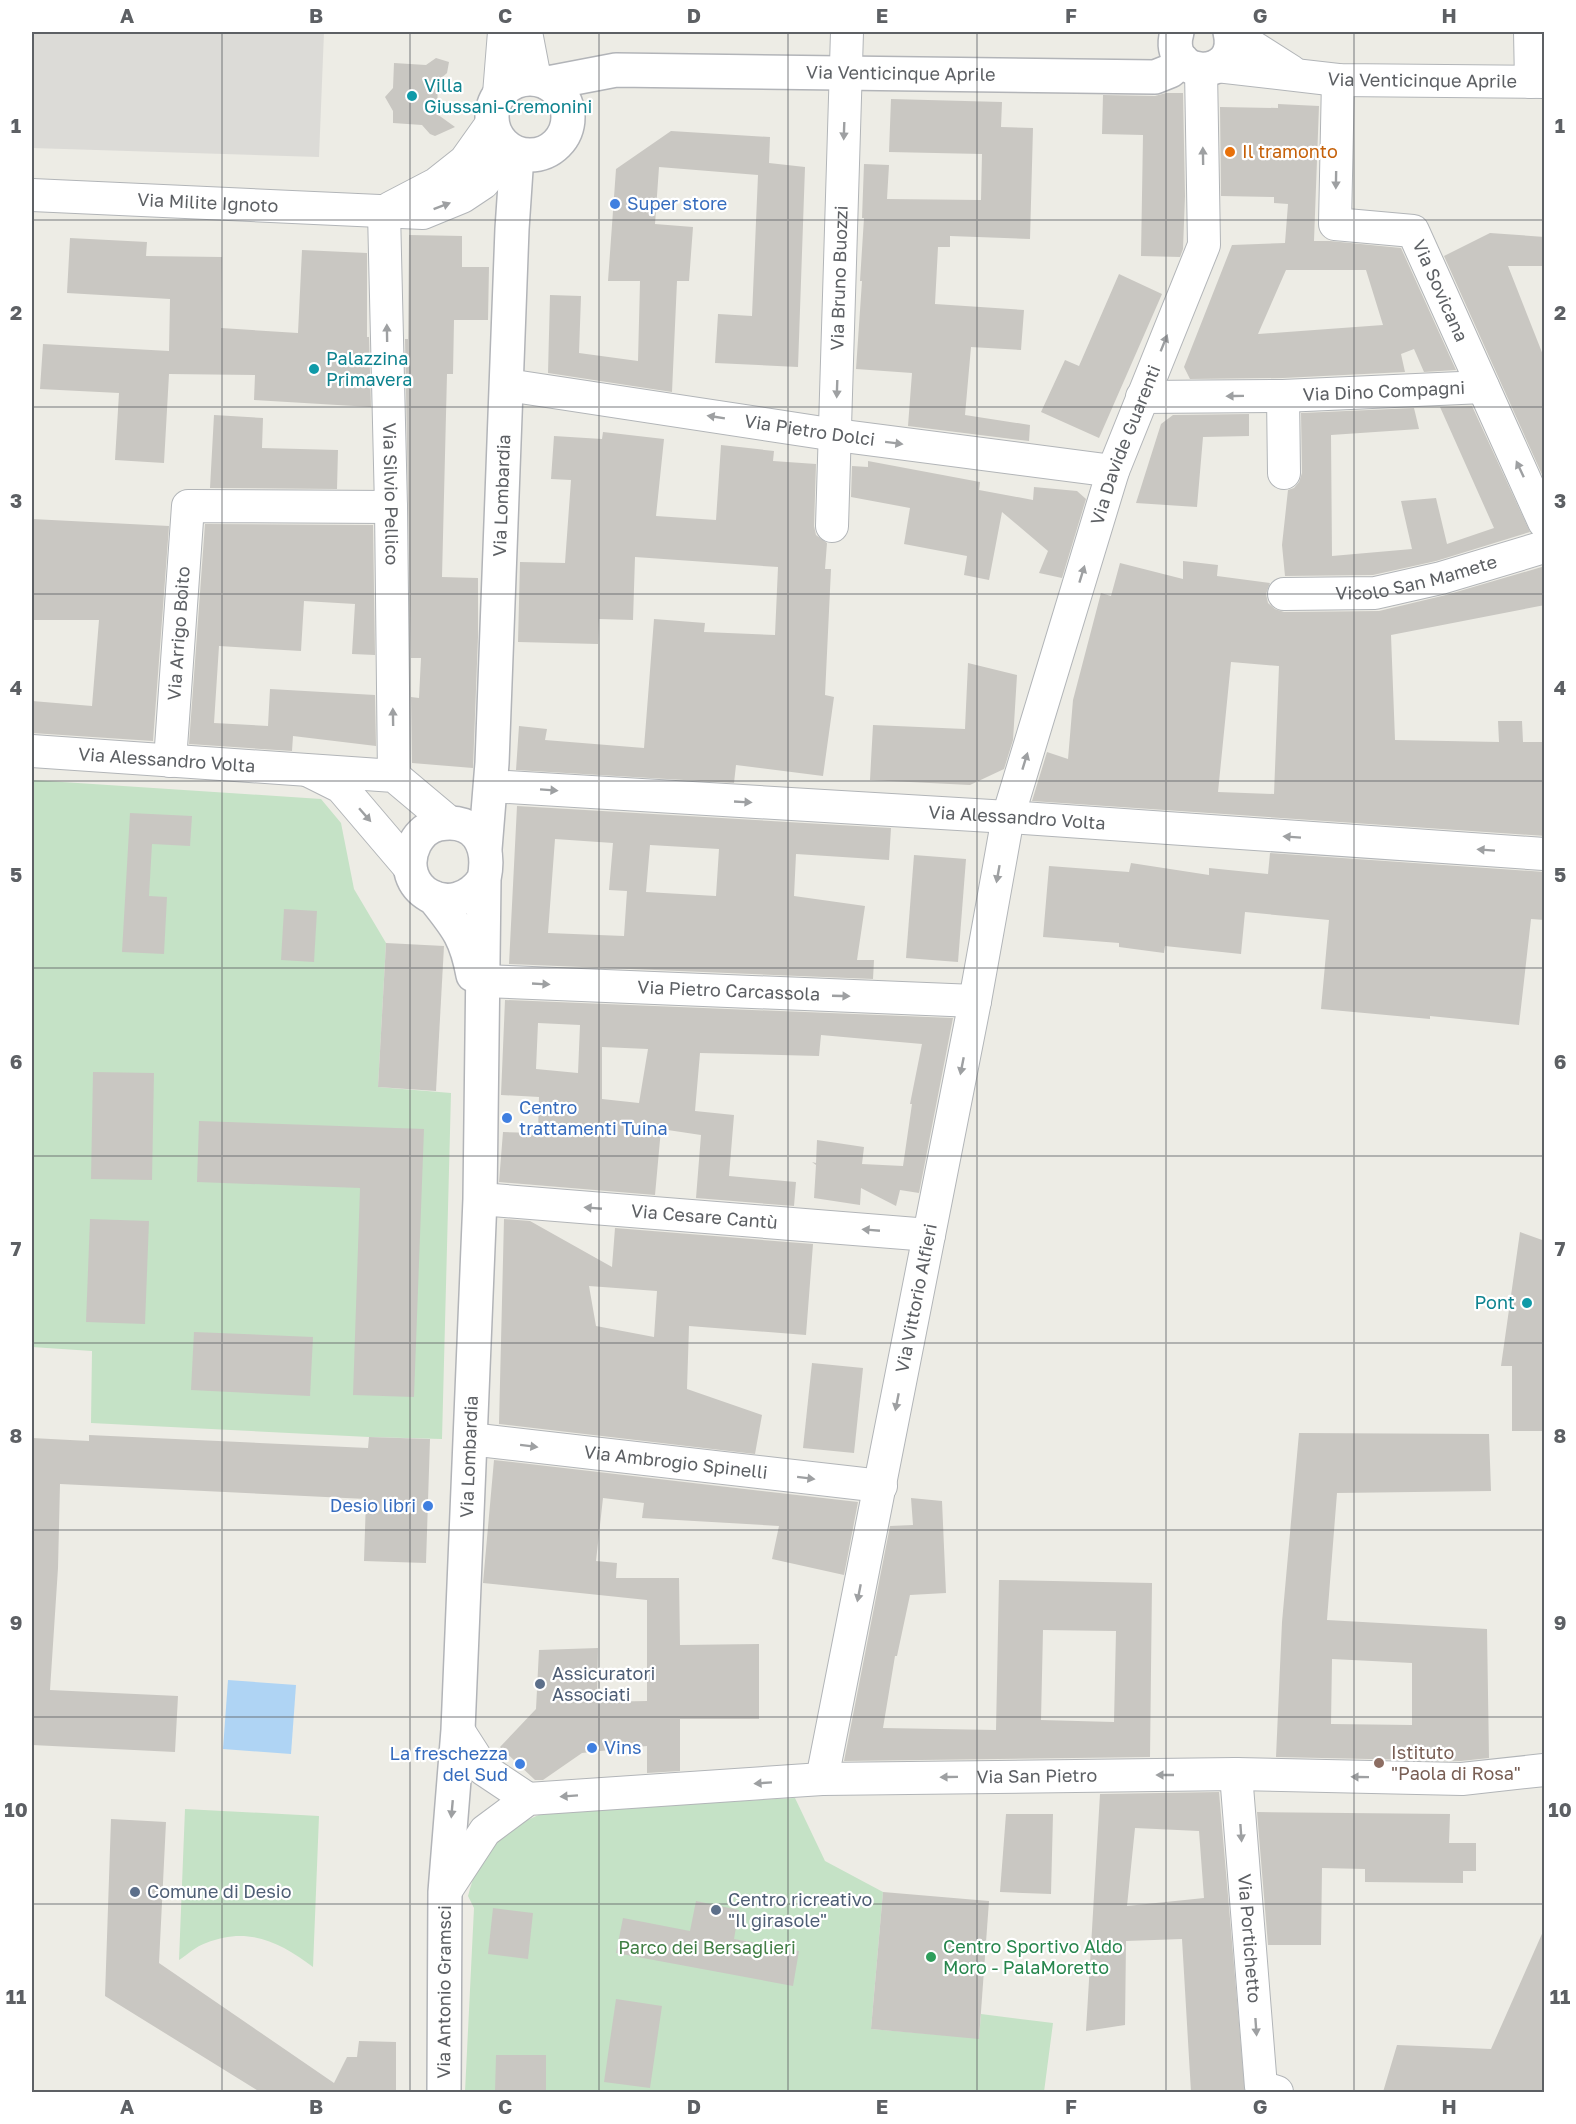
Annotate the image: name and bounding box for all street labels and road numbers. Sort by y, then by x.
street label: Via Venticinque Aprile [806,60,996,85]
street label: Via Venticinque Aprile [1326,67,1517,92]
street label: Via Milite Ignoto [137,188,279,216]
street label: Via Bruno Buozzi [825,205,852,351]
street label: Via Sovicana [1408,236,1473,345]
street label: Via Davide Guarenti [1085,362,1164,527]
street label: Via Dino Compagni [1302,376,1466,405]
street label: Via Pietro Dolci [743,409,876,450]
street label: Via Silvio Pellico [379,422,404,565]
street label: Via Lombardia [488,434,514,557]
street label: Vicolo San Mamete [1335,550,1499,603]
street label: Via Arrigo Boito [162,565,194,701]
street label: Via Alessandro Volta [77,742,256,776]
street label: Via Alessandro Volta [928,800,1106,834]
street label: Via Pietro Carcassola [637,975,821,1005]
street label: Via Cesare Cantù [630,1199,779,1233]
street label: Via Vittorio Alfieri [890,1222,941,1374]
street label: Via Lombardia [455,1395,482,1518]
street label: Via Ambrogio Spinelli [583,1440,769,1483]
street label: Via San Pietro [976,1764,1097,1787]
street label: Via Portichetto [1234,1873,1266,2004]
street label: Via Antonio Gramsci [432,1905,455,2079]

